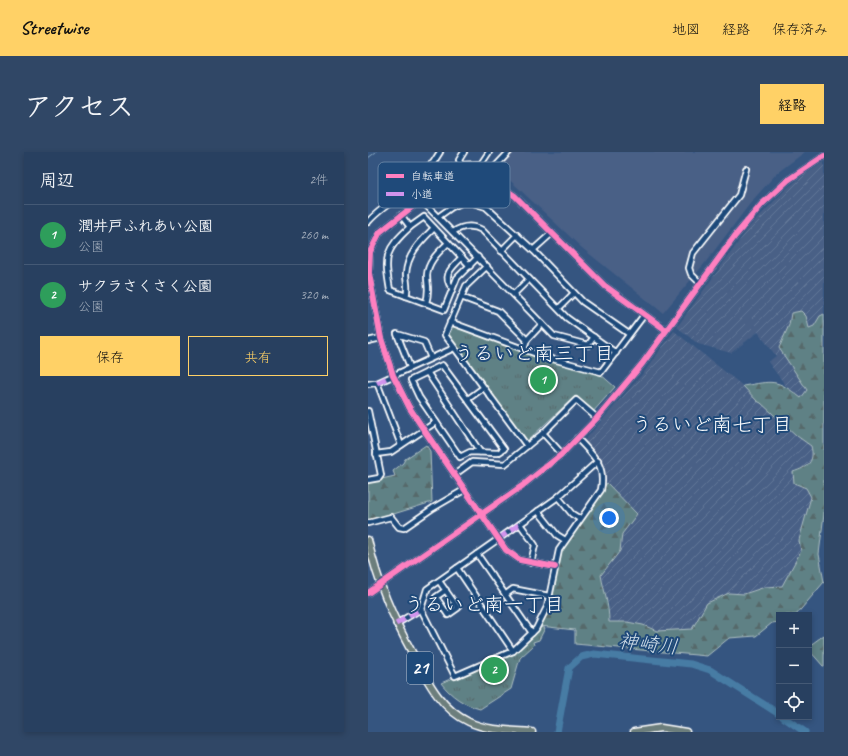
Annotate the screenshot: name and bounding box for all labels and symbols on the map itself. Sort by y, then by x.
legend [378,162,510,208]
text: 自転車道 [411,169,455,183]
text: 小道 [411,187,433,201]
district label: うるいど南三丁目 [454,341,614,366]
pin: 1 [530,365,556,395]
district label: うるいど南七丁目 [632,412,792,437]
your location [599,508,619,528]
district label: うるいど南一丁目 [404,592,564,617]
water label: 神崎川 [617,628,679,660]
road number: 21 [407,652,433,684]
pin: 2 [481,655,507,685]

